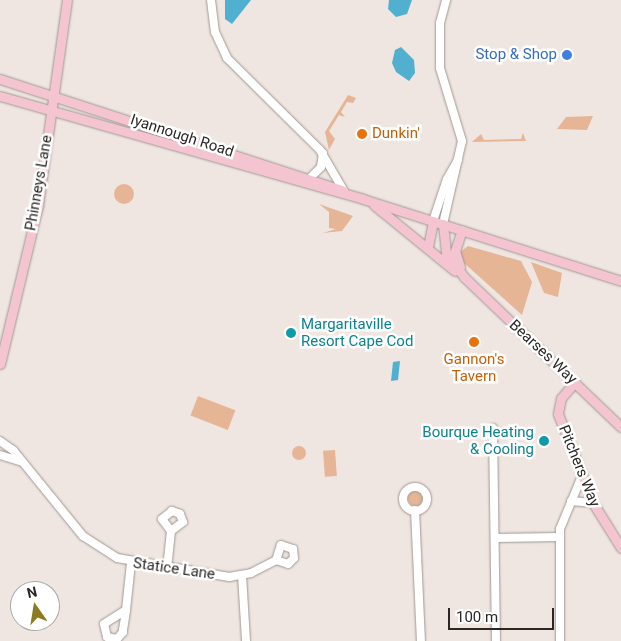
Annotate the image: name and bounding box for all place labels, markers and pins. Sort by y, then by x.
place label: Stop & Shop [475,46,557,64]
marker: Stop & Shop [561,49,573,61]
place label: Dunkin' [372,125,420,143]
marker: Dunkin' [356,128,368,140]
place label: Margaritaville Resort Cape Cod [301,315,413,350]
marker: Margaritaville Resort Cape Cod [285,327,297,339]
marker: Gannon's Tavern [468,336,480,348]
place label: Gannon's Tavern [444,350,504,385]
place label: Bourque Heating & Cooling [422,423,534,458]
marker: Bourque Heating & Cooling [538,435,550,447]

